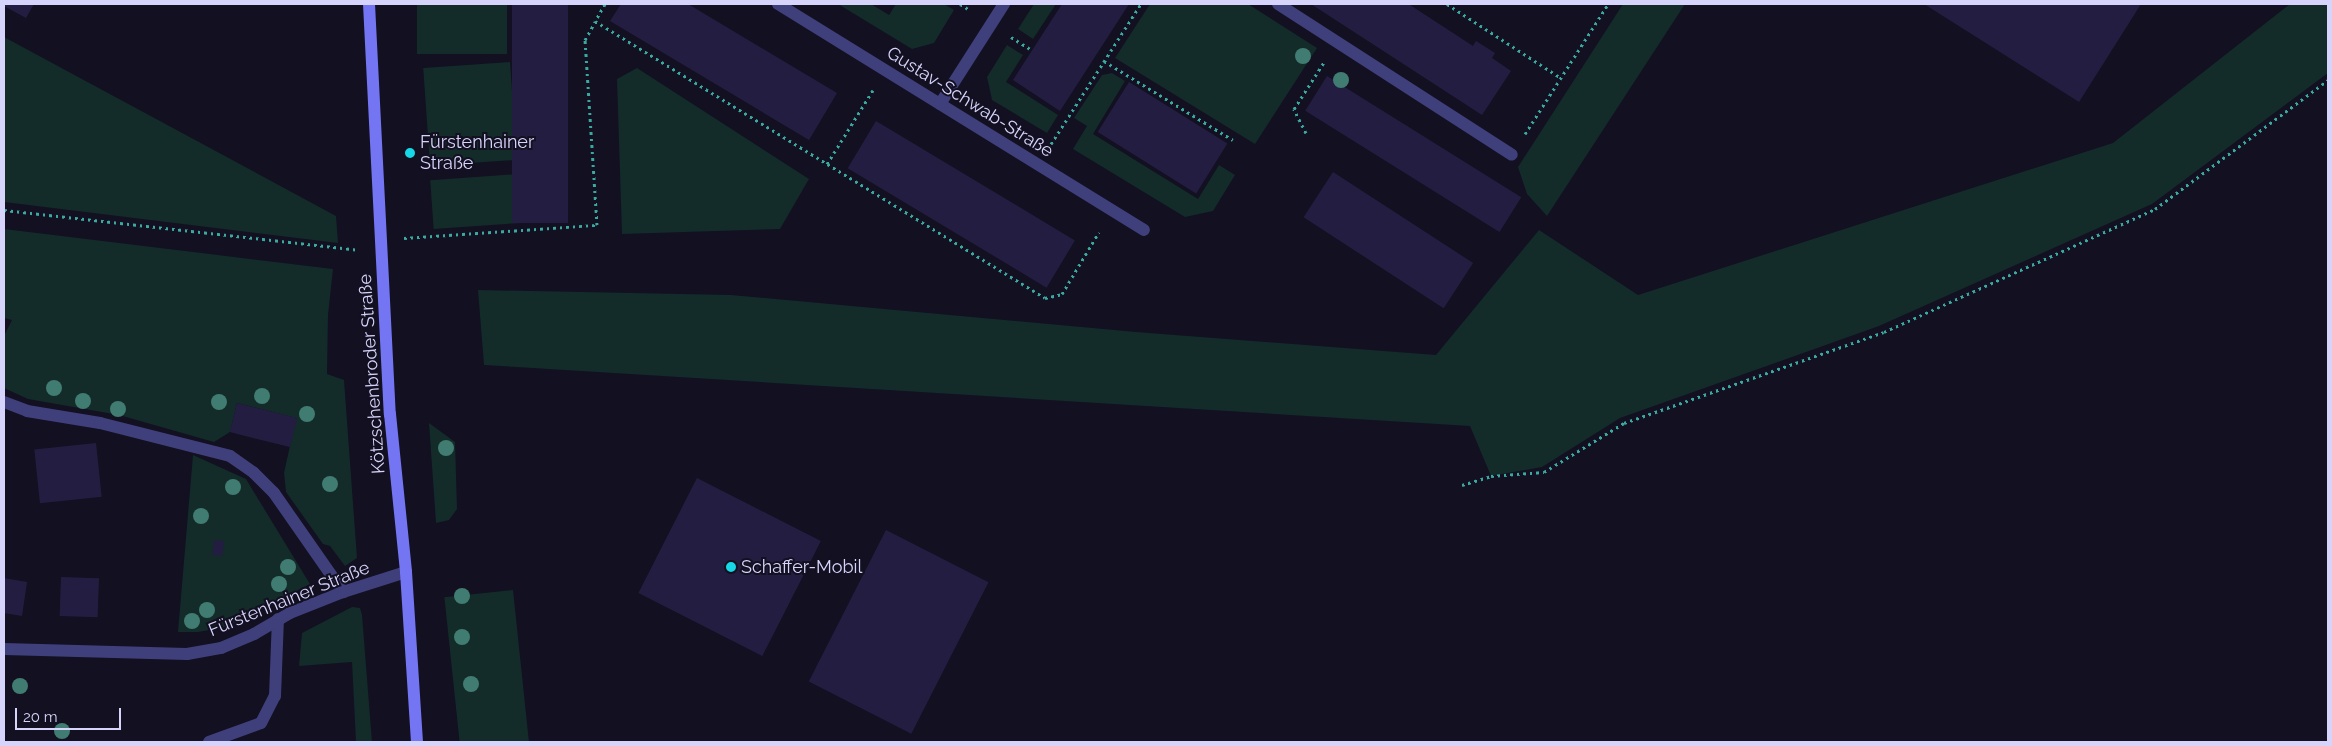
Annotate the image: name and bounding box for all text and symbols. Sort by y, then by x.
street label: Gustav-Schwab-Straße [883,42,1057,162]
place label: Fürstenhainer Straße [420,132,534,174]
marker: Fürstenhainer Straße [404,147,416,159]
street label: Kötzschenbroder Straße [354,273,390,475]
place label: Schaffer-Mobil [741,556,862,578]
street label: Fürstenhainer Straße [205,557,373,641]
marker: Schaffer-Mobil [725,561,737,573]
scale bar [18,698,124,730]
text: 20 m [23,708,58,726]

